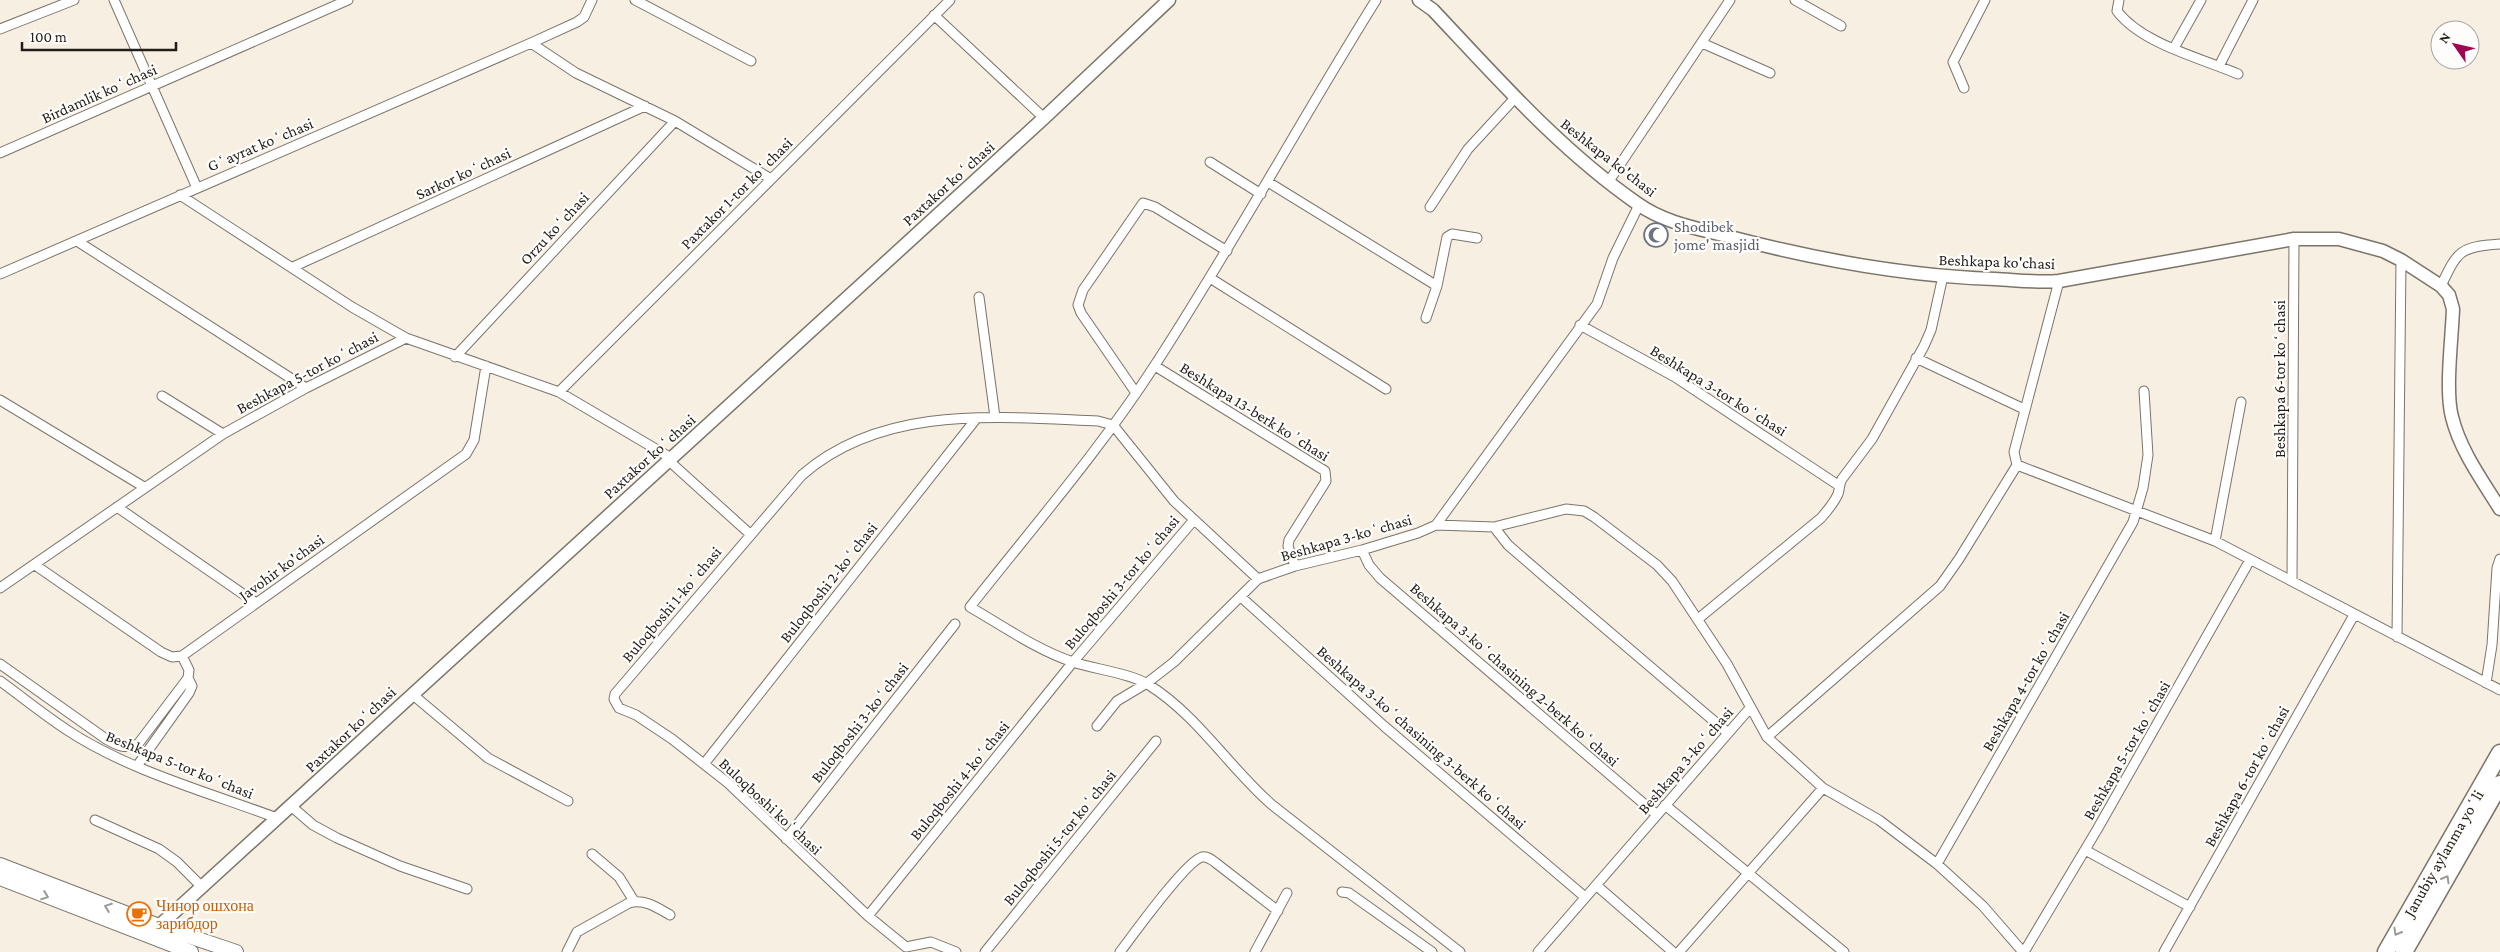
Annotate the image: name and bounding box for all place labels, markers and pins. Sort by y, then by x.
place label: Shodibek jome' masjidi [1673,218,1760,254]
mosque icon: Shodibek jome' masjidi [1643,222,1669,248]
place label: Чинор ошхона зарибдор [156,897,254,933]
cafe icon: Чинор ошхона зарибдор [126,901,152,927]

